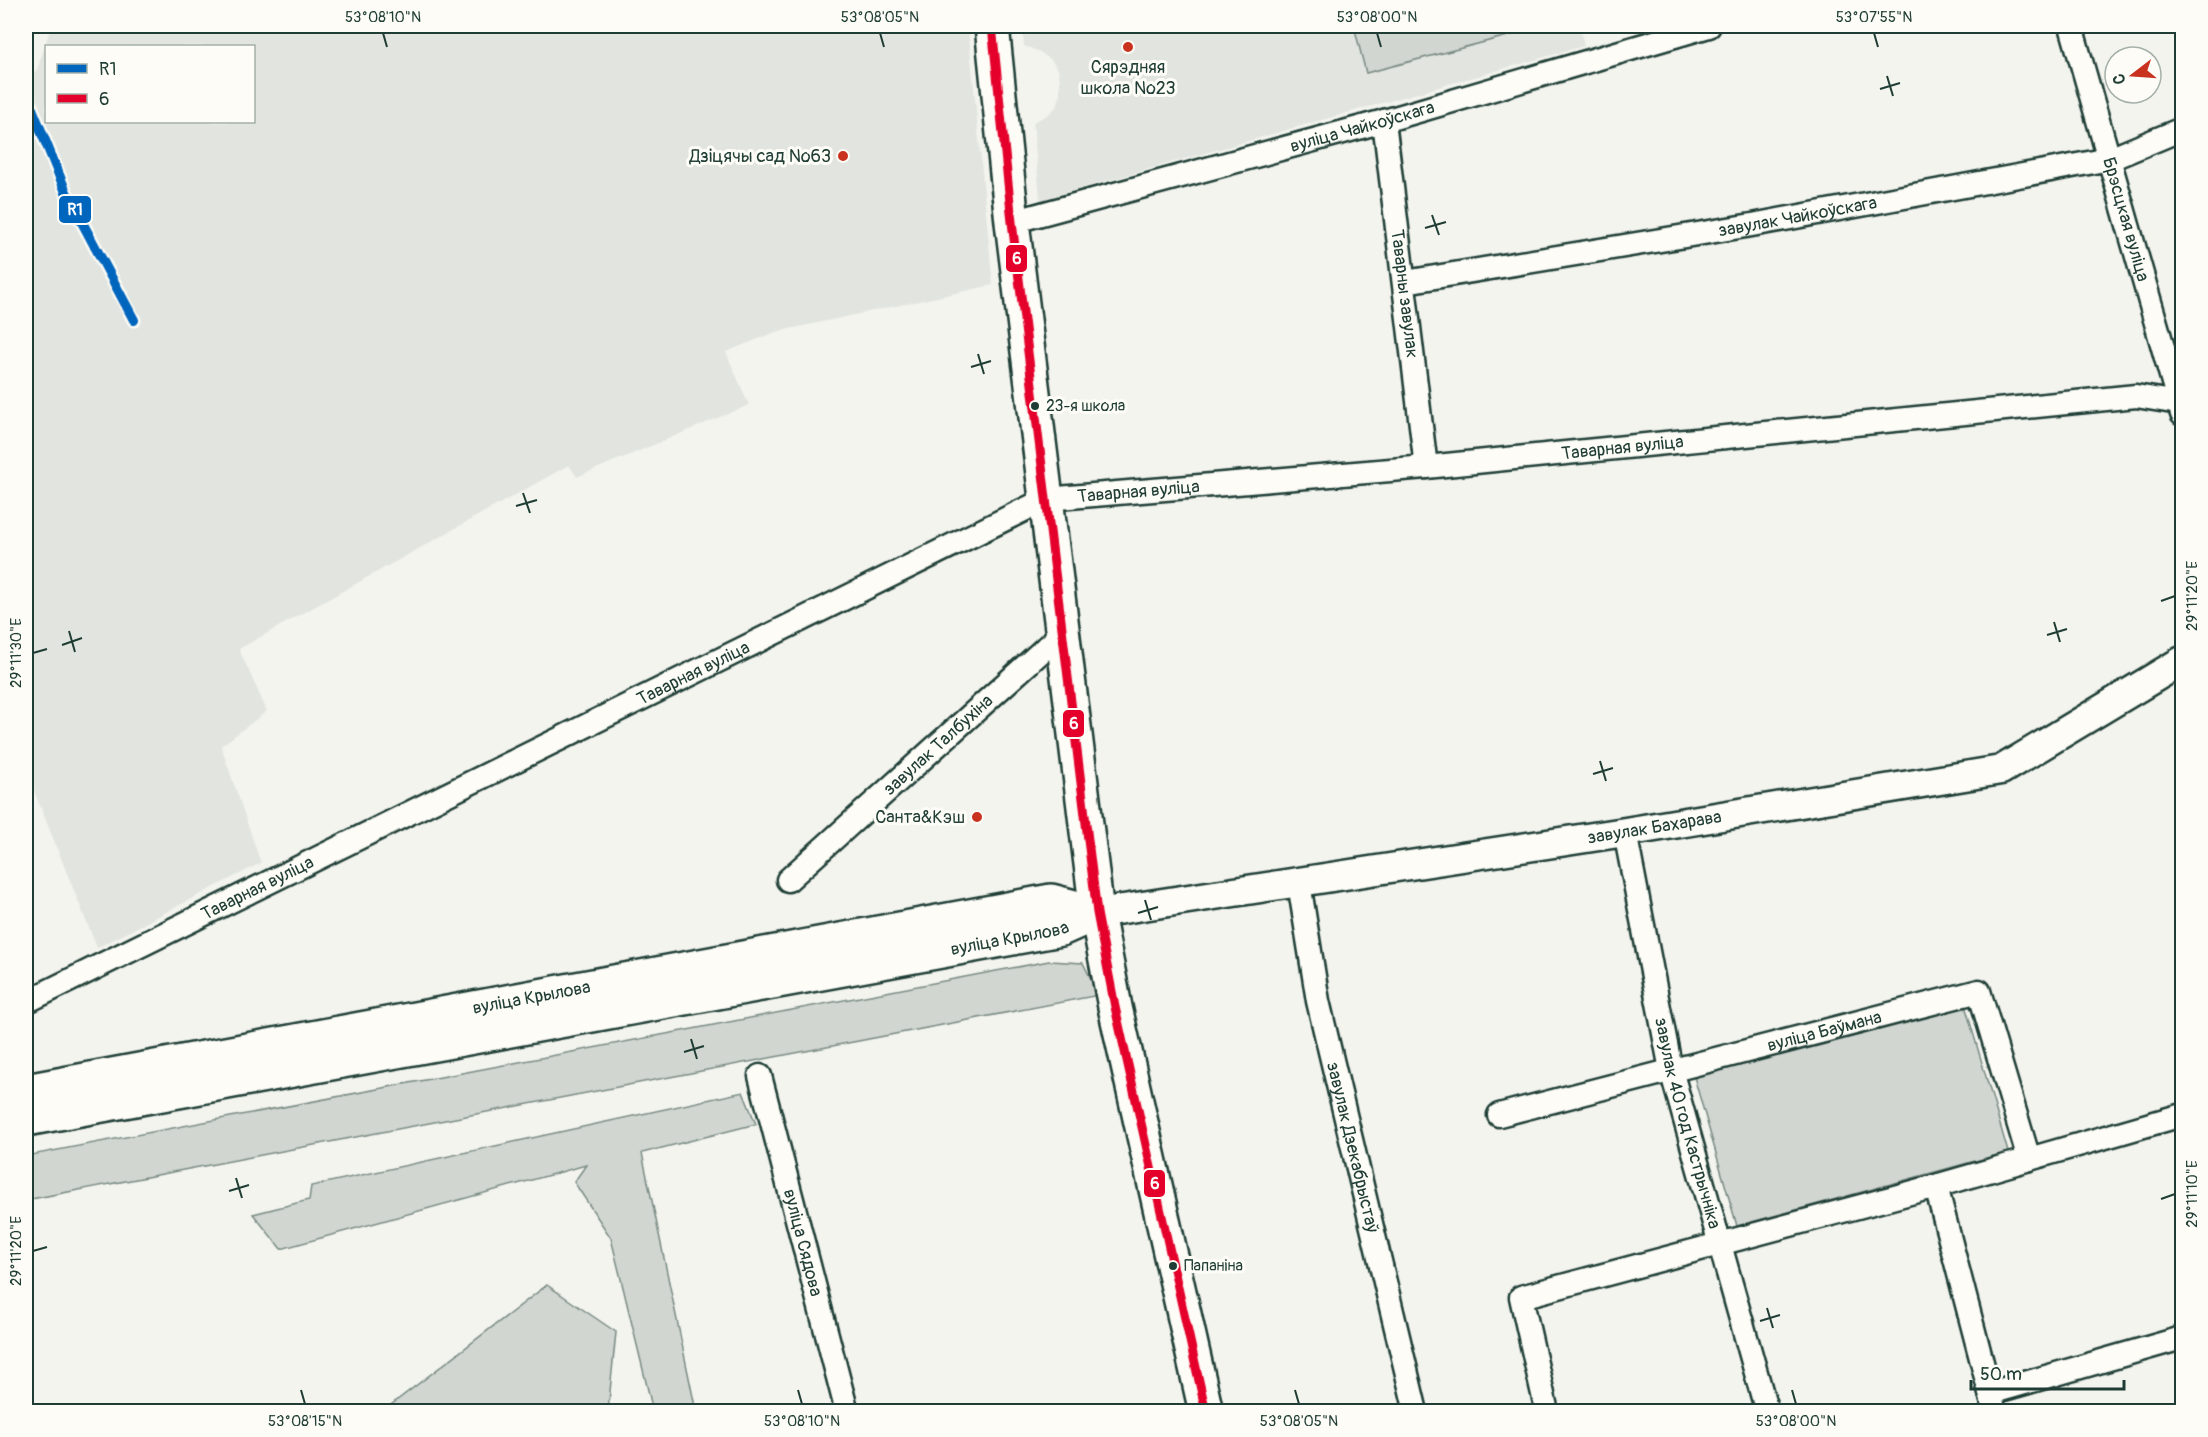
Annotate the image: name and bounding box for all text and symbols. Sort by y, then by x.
text: 53°08'10"N [345,8,421,27]
text: 53°08'05"N [841,8,919,27]
text: 53°08'00"N [1337,8,1417,27]
text: 53°07'55"N [1836,8,1912,27]
marker: Сярэдняя школа №23 [1121,40,1135,54]
legend [45,45,255,123]
north arrow [2103,45,2163,105]
place label: Сярэдняя школа №23 [1081,56,1175,100]
text: R1 [99,58,116,81]
text: С [2109,71,2131,87]
text: 6 [99,88,109,111]
street label: вуліца Чайкоўскага [1288,95,1437,157]
place label: Дзіцячы сад №63 [688,145,831,168]
marker: Дзіцячы сад №63 [836,149,850,163]
street label: Брэсцкая вуліца [2098,154,2155,284]
street label: завулак Чайкоўскага [1717,191,1879,242]
line badge: R1 [58,195,92,224]
text: R1 [67,200,83,220]
street label: Таварны завулак [1386,228,1424,359]
line badge: 6 [1005,244,1028,273]
text: 6 [1012,249,1022,269]
place label: 23-я школа [1046,396,1125,416]
marker: 23-я школа [1029,400,1041,412]
street label: Таварная вуліца [1560,430,1685,465]
street label: Таварная вуліца [1076,475,1201,508]
text: 29°11'20"E [2183,561,2202,631]
text: 29°11'30"E [7,618,26,688]
street label: Таварная вуліца [633,635,753,710]
street label: завулак Талбухіна [878,689,998,800]
line badge: 6 [1062,709,1085,738]
text: 6 [1069,714,1079,734]
street label: завулак Бахарава [1586,805,1723,849]
place label: Санта&Кэш [875,806,965,829]
marker: Санта&Кэш [970,810,984,824]
street label: Таварная вуліца [197,850,318,925]
street label: вуліца Крылова [949,915,1073,961]
street label: вуліца Крылова [470,975,592,1020]
street label: вуліца Баўмана [1765,1005,1884,1057]
street label: завулак 40 год Кастрычніка [1650,1016,1726,1231]
street label: завулак Дзекабрыстаў [1321,1060,1384,1235]
text: 29°11'10"E [2183,1160,2202,1228]
line badge: 6 [1143,1169,1166,1198]
text: 6 [1150,1174,1160,1194]
street label: вуліца Сядова [778,1186,828,1299]
text: 29°11'20"E [7,1216,26,1286]
place label: Папаніна [1184,1256,1243,1276]
marker: Папаніна [1167,1260,1179,1272]
scale bar [1971,1353,2124,1391]
text: 50 m [1980,1363,2022,1386]
text: 53°08'15"N [268,1412,342,1431]
text: 53°08'10"N [764,1412,840,1431]
text: 53°08'05"N [1260,1412,1338,1431]
text: 53°08'00"N [1756,1412,1836,1431]

